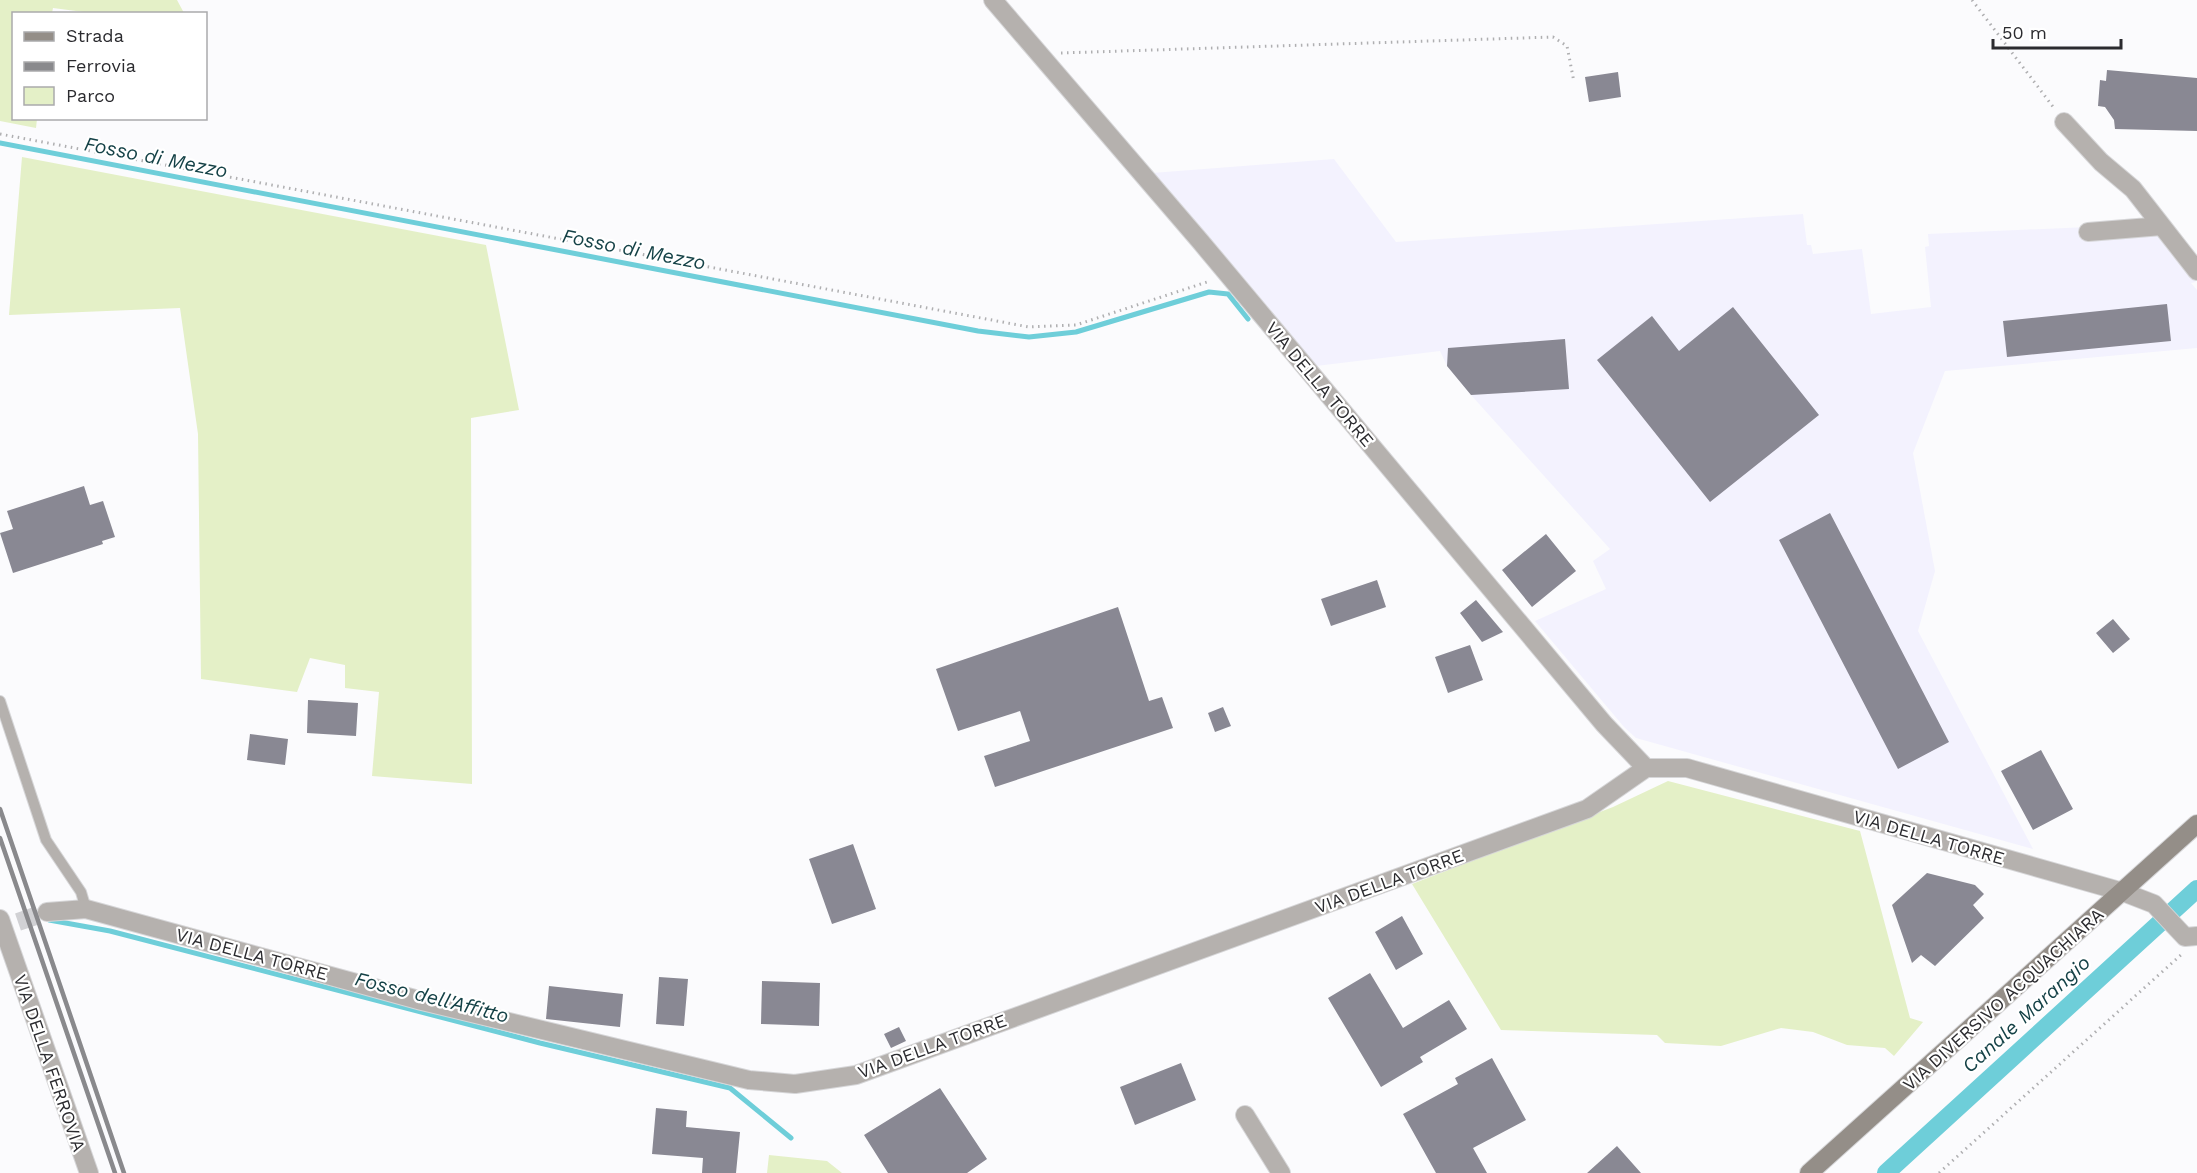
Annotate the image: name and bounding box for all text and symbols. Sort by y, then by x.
legend [12,12,207,120]
scale bar [1993,12,2120,50]
text: 50 m [2002,22,2047,43]
text: Strada [66,25,124,46]
text: Ferrovia [66,55,136,76]
text: Parco [66,85,115,106]
water label: Fosso di Mezzo [82,131,230,183]
water label: Fosso di Mezzo [560,223,708,275]
street label: VIA DELLA TORRE [1262,317,1378,451]
street label: VIA DELLA TORRE [1851,805,2007,869]
street label: VIA DELLA TORRE [1312,844,1466,918]
street label: VIA DIVERSIVO ACQUACHIARA [1898,903,2108,1095]
street label: VIA DELLA TORRE [174,924,330,984]
water label: Canale Marangio [1957,950,2095,1078]
water label: Fosso dell'Affitto [353,966,511,1028]
street label: VIA DELLA FERROVIA [10,972,90,1154]
street label: VIA DELLA TORRE [855,1009,1009,1083]

